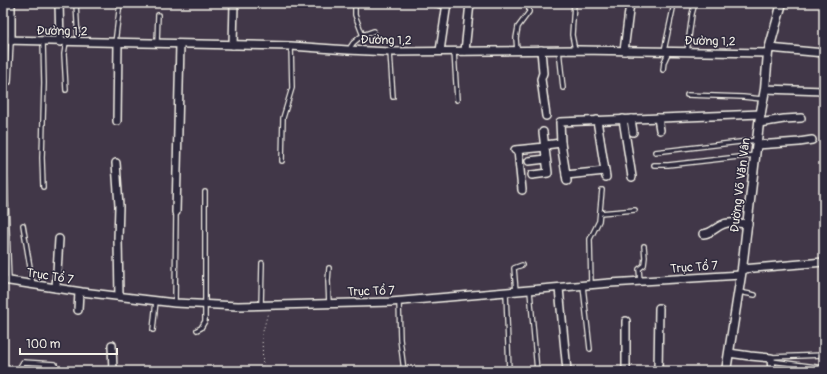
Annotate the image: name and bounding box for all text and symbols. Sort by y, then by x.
street label: Đường 1,2 [36,24,88,39]
street label: Đường 1,2 [360,33,412,48]
street label: Đường 1,2 [684,34,736,49]
street label: Đường Võ Văn Vân [727,137,754,233]
street label: Trục Tổ 7 [670,257,719,277]
street label: Trục Tổ 7 [25,264,75,288]
street label: Trục Tổ 7 [347,282,396,300]
scale bar [20,330,117,356]
text: 100 m [26,337,61,352]

